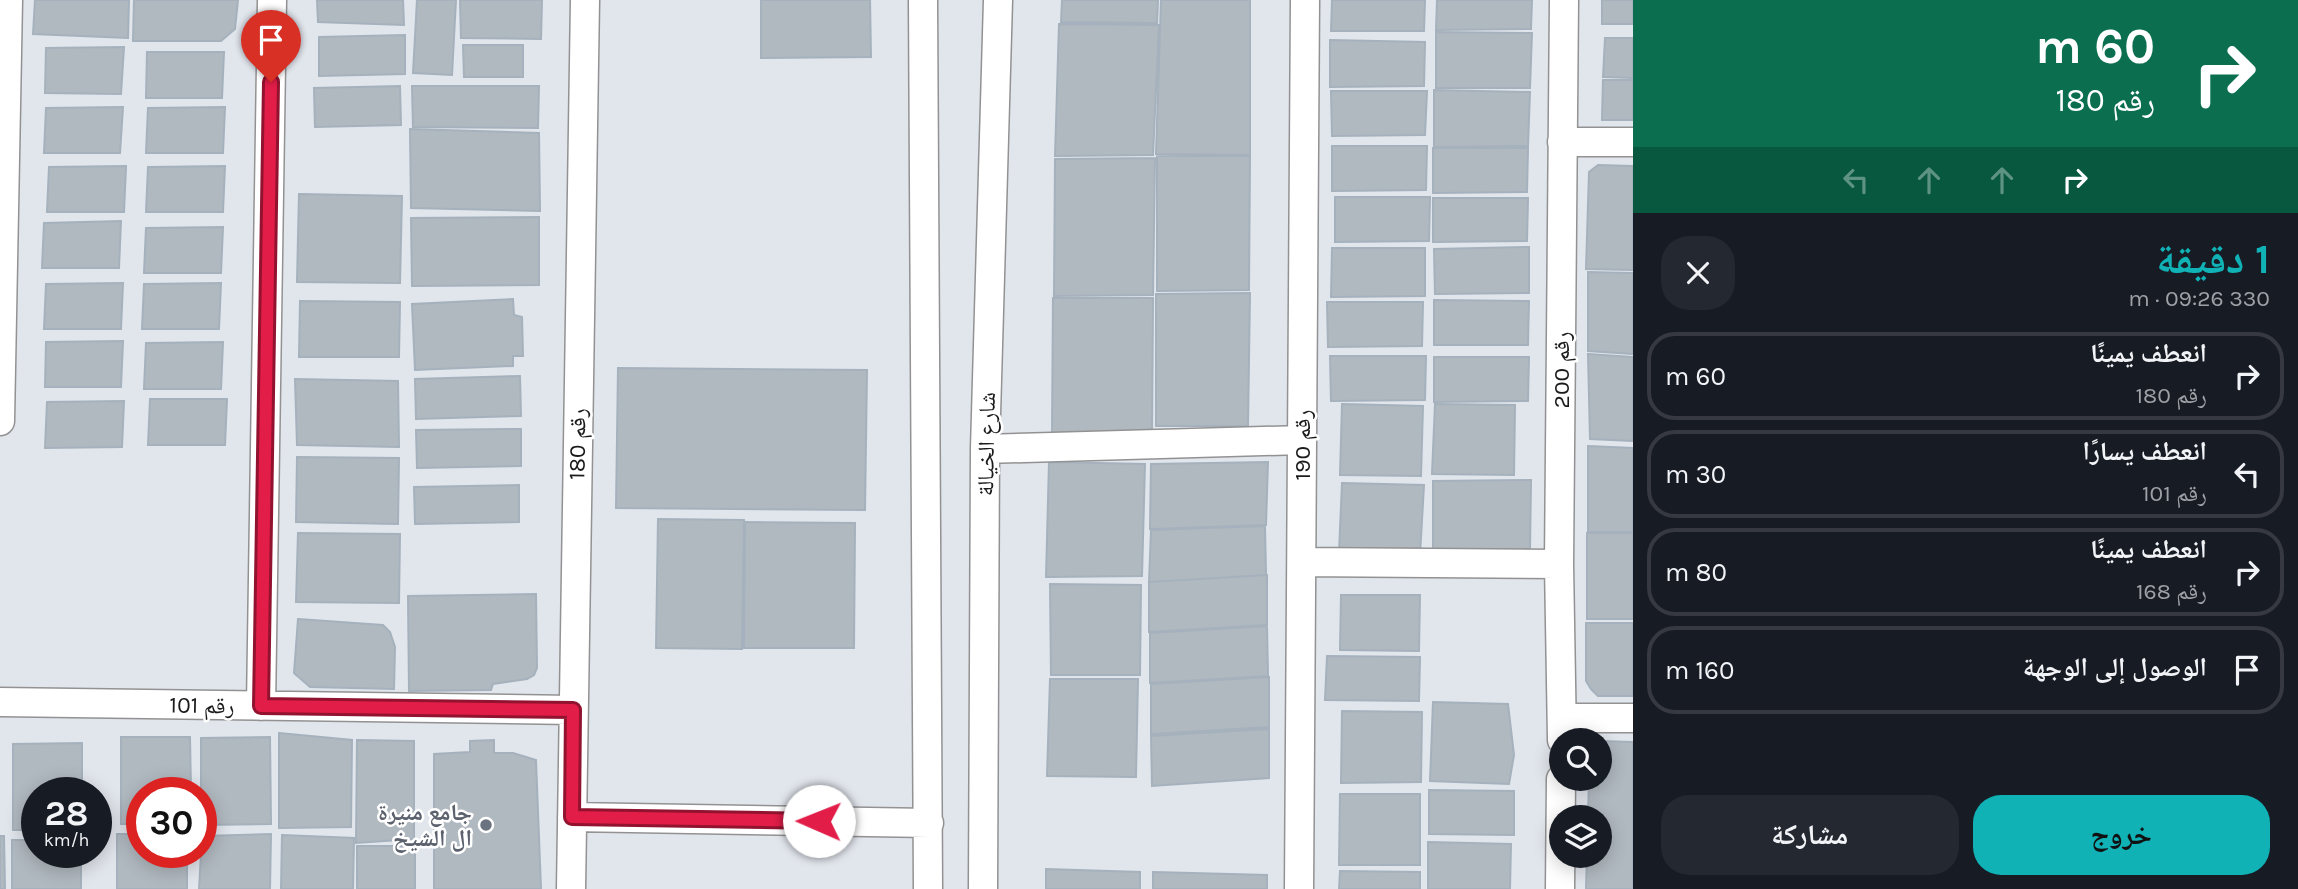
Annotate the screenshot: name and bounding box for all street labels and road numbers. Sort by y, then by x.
street label: رقم 200 [1548,332,1577,408]
street label: شارع الخيالة [972,392,1002,496]
street label: رقم 180 [563,408,594,480]
street label: رقم 190 [1289,410,1318,480]
street label: رقم 101 [169,691,235,722]

